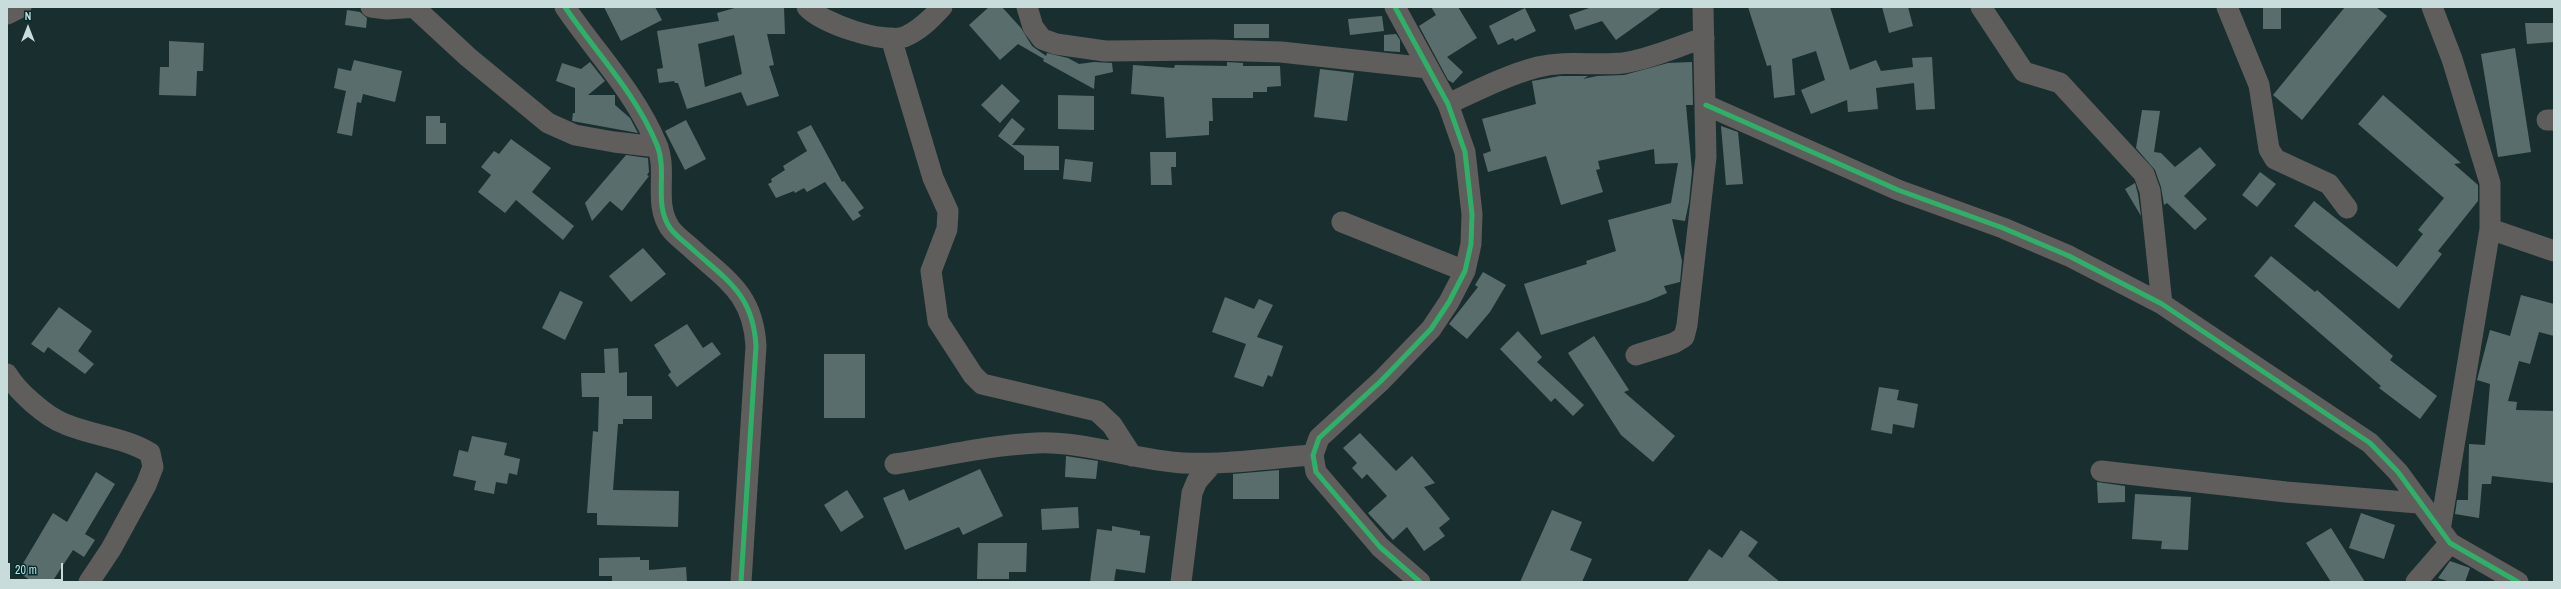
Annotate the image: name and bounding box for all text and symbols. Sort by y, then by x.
north arrow [8,8,48,48]
text: N [25,9,31,23]
scale bar [10,555,65,581]
text: 20 m [15,562,37,578]

